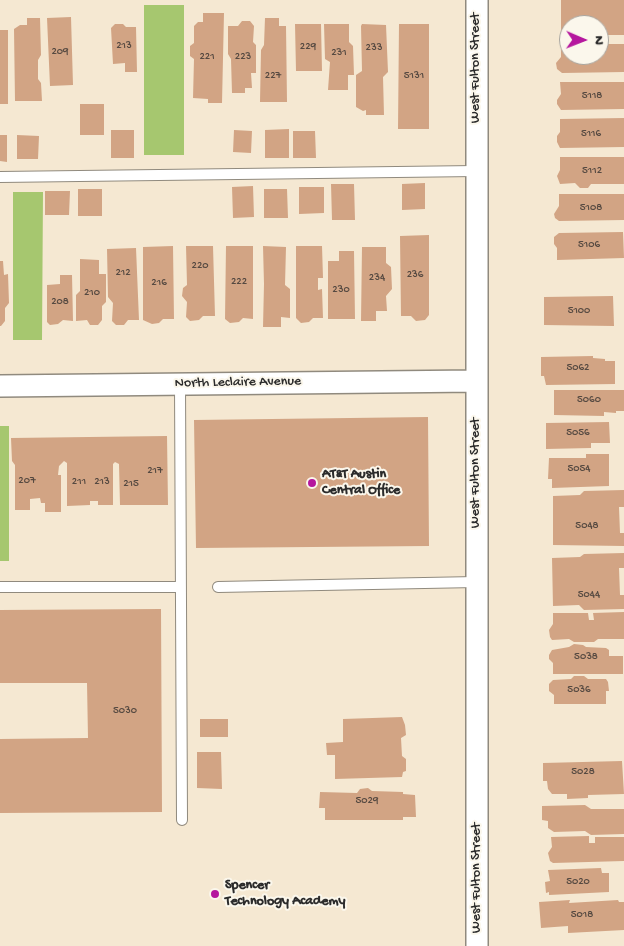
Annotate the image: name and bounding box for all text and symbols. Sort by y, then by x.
street label: West Fulton Street [468,13,484,123]
north arrow [559,15,609,65]
text: N [590,36,607,45]
house number: 213 [116,39,132,53]
house number: 229 [300,40,316,54]
house number: 233 [366,41,382,55]
house number: 209 [51,45,69,59]
house number: 231 [331,46,347,60]
house number: 221 [199,50,215,64]
house number: 223 [235,50,251,64]
house number: 227 [265,69,281,83]
house number: 5131 [404,69,424,83]
house number: 5118 [582,89,602,103]
house number: 5116 [581,127,601,141]
house number: 5112 [582,164,602,178]
house number: 5108 [580,201,602,215]
house number: 5106 [578,238,600,252]
house number: 220 [191,259,209,273]
house number: 212 [115,266,131,280]
house number: 236 [407,268,423,282]
house number: 234 [369,271,385,285]
house number: 222 [231,275,247,289]
house number: 216 [151,276,167,290]
house number: 230 [332,283,350,297]
house number: 210 [84,286,100,300]
house number: 208 [51,295,69,309]
house number: 5100 [568,304,590,318]
house number: 5062 [567,361,589,375]
street label: North Leclaire Avenue [175,373,301,393]
house number: 5060 [577,393,601,407]
street label: West Fulton Street [468,418,484,528]
house number: 5056 [566,426,590,440]
house number: 5054 [567,462,591,476]
house number: 217 [147,464,163,478]
place label: AT&T Austin Central Office [322,467,400,500]
house number: 207 [18,474,36,488]
house number: 211 [72,475,86,489]
house number: 213 [94,475,110,489]
house number: 215 [123,477,139,491]
marker: AT&T Austin Central Office [306,477,318,489]
house number: 5048 [575,519,599,533]
house number: 5044 [578,588,600,602]
house number: 5038 [574,650,598,664]
house number: 5036 [567,683,591,697]
house number: 5030 [113,704,137,718]
house number: 5028 [571,765,595,779]
house number: 5029 [356,794,378,808]
street label: West Fulton Street [469,823,485,933]
house number: 5020 [566,875,590,889]
place label: Spencer Technology Academy [225,878,345,910]
marker: Spencer Technology Academy [209,888,221,900]
house number: 5018 [571,908,593,922]

